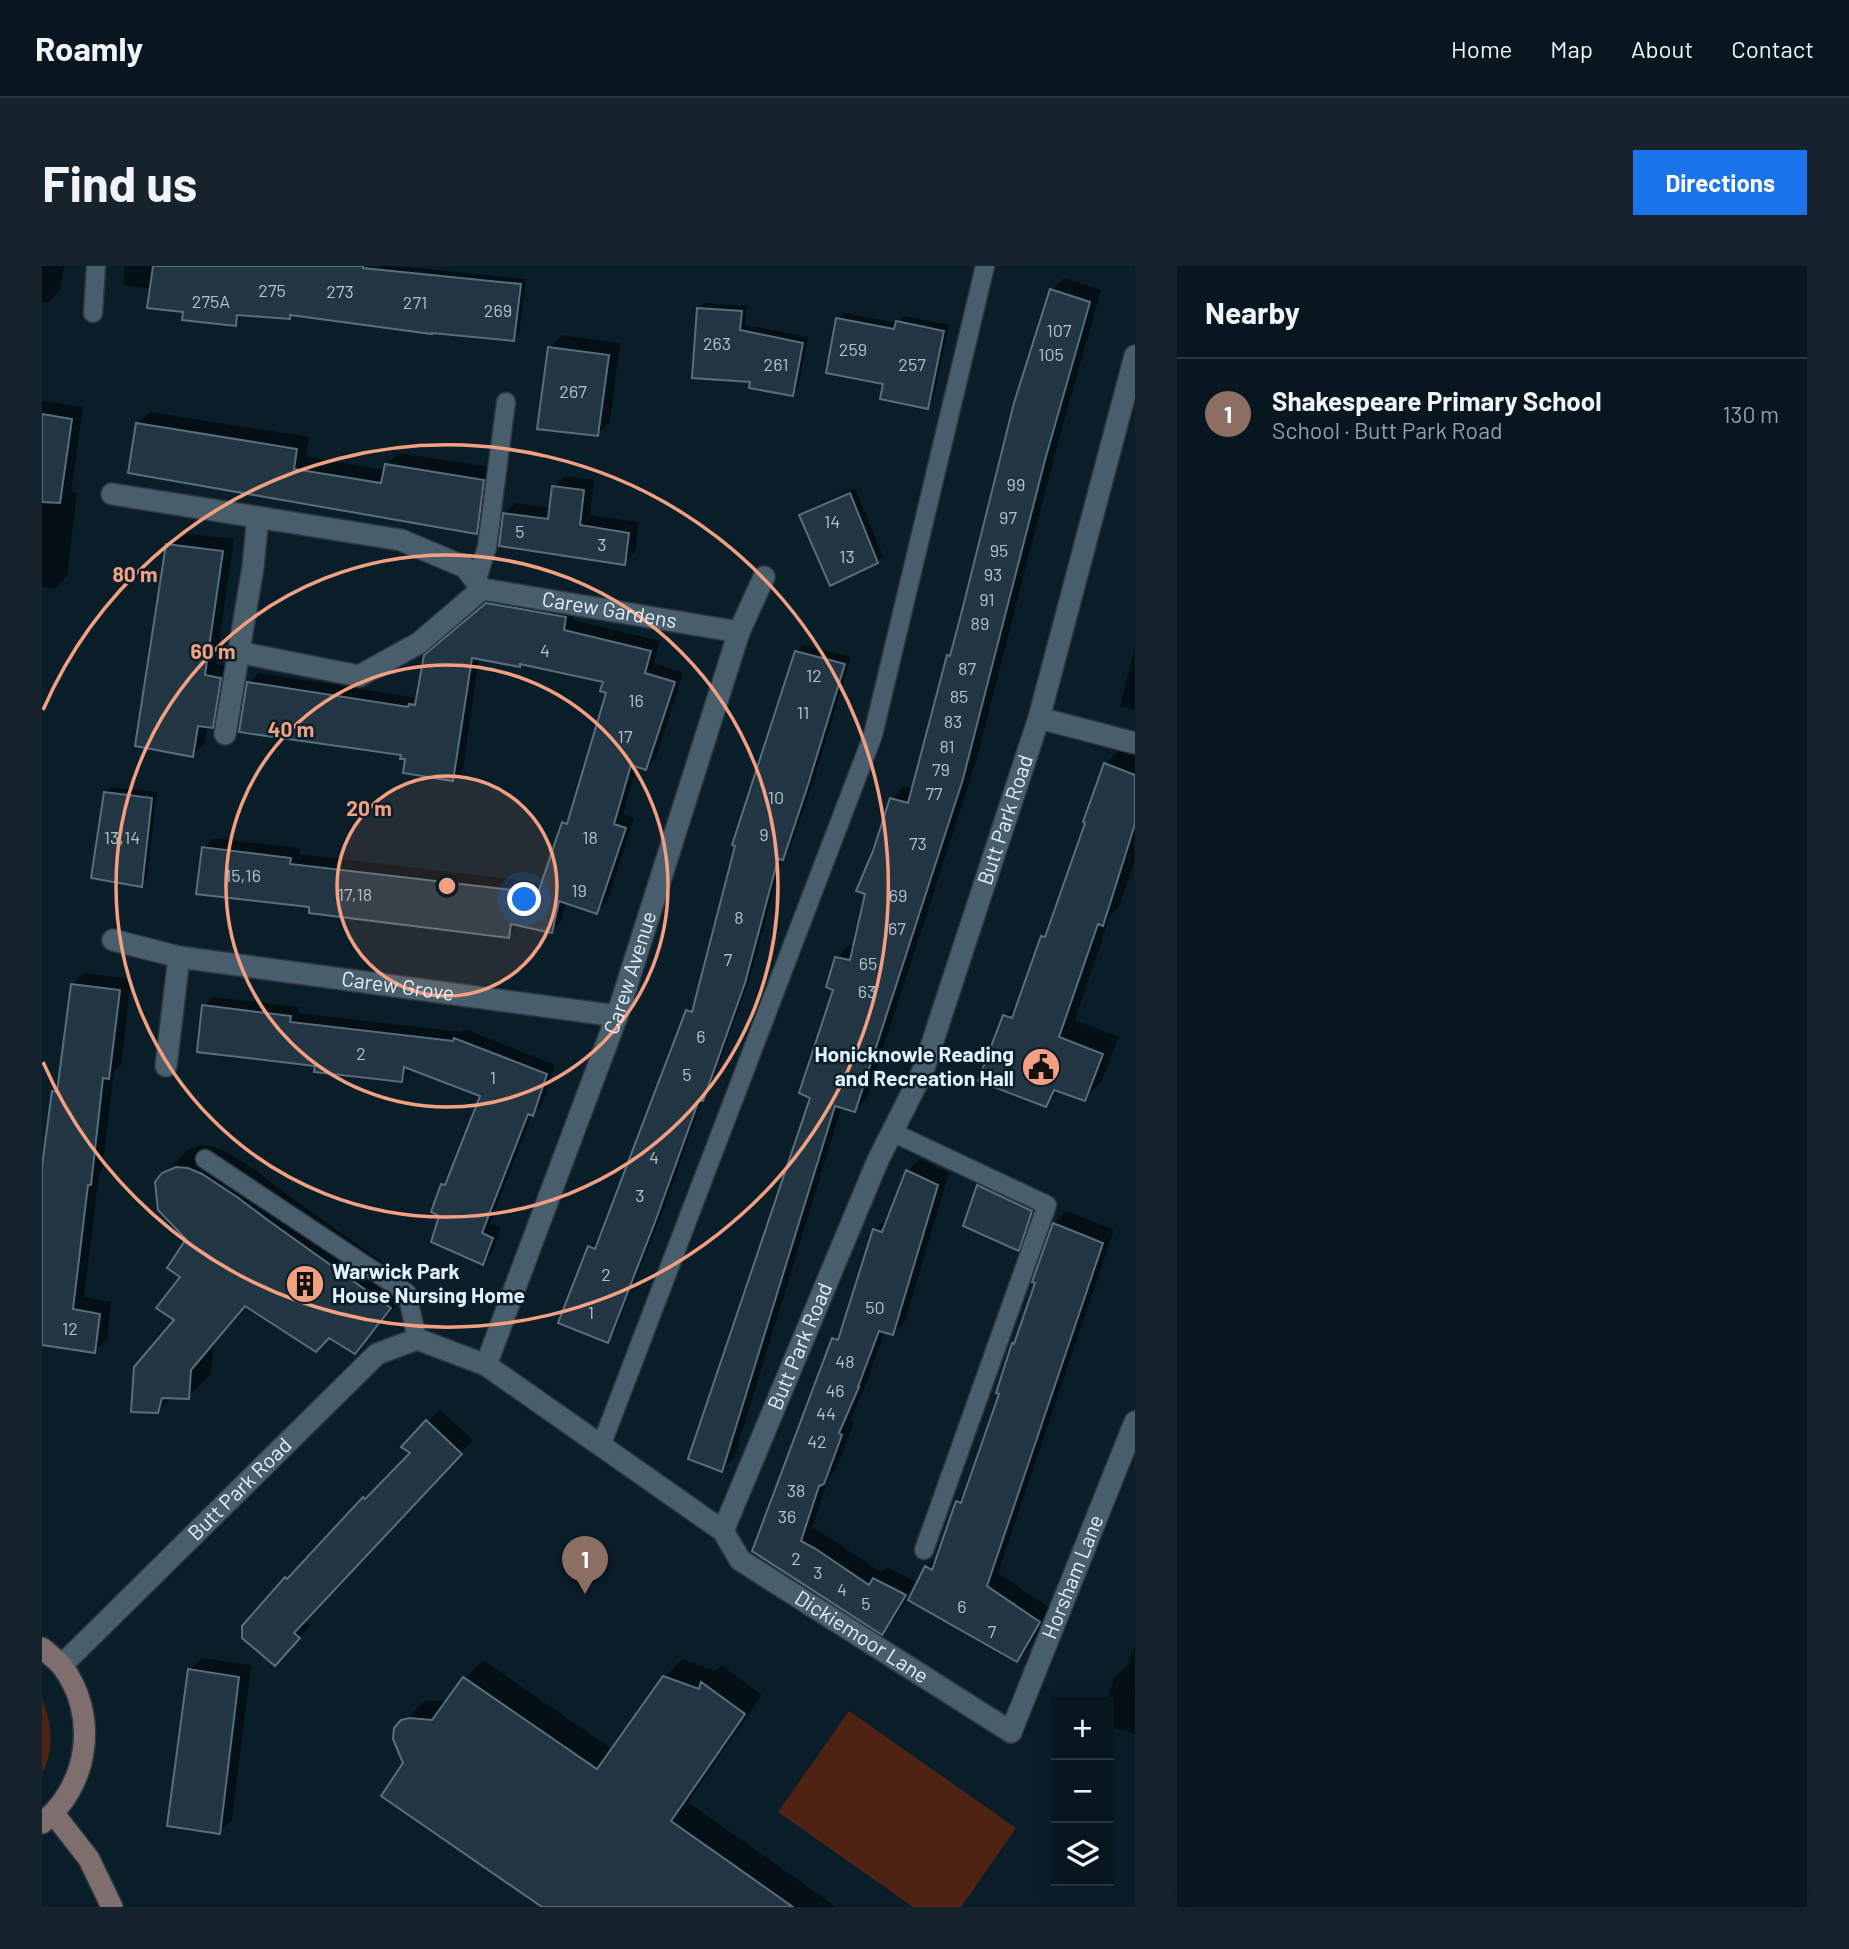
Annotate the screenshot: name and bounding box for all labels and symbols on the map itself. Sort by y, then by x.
house number: 275 [258,279,286,301]
house number: 273 [326,280,354,302]
house number: 275A [192,290,230,312]
house number: 271 [403,291,427,313]
house number: 269 [484,299,512,321]
house number: 107 [1047,319,1072,341]
house number: 263 [703,332,731,354]
house number: 259 [839,338,867,360]
house number: 105 [1038,343,1064,365]
house number: 261 [764,353,788,375]
house number: 257 [898,353,926,375]
house number: 267 [559,380,587,402]
house number: 99 [1007,473,1025,495]
house number: 97 [999,506,1017,528]
house number: 14 [824,510,840,532]
house number: 5 [515,520,525,542]
house number: 3 [597,533,607,555]
house number: 95 [990,539,1008,561]
house number: 13 [839,545,855,567]
text: 80 m [112,561,158,586]
house number: 93 [984,563,1002,585]
street label: Carew Gardens [540,585,679,632]
house number: 91 [979,588,995,610]
house number: 89 [971,612,989,634]
text: 60 m [191,638,235,663]
house number: 4 [540,639,550,661]
house number: 87 [958,657,976,679]
house number: 12 [806,664,822,686]
house number: 85 [950,685,968,707]
house number: 16 [628,689,644,711]
house number: 11 [797,701,809,723]
house number: 83 [944,710,962,732]
text: 40 m [268,716,314,741]
house number: 17 [618,725,633,747]
house number: 81 [939,735,955,757]
street label: Butt Park Road [971,751,1037,888]
house number: 79 [932,758,950,780]
house number: 77 [925,782,943,804]
house number: 10 [768,786,784,808]
text: 20 m [346,795,392,820]
house number: 9 [759,823,769,845]
house number: 13,14 [104,826,140,848]
house number: 18 [582,826,598,848]
house number: 73 [909,832,927,854]
house number: 15,16 [225,864,261,886]
centre of rings [435,874,459,898]
house number: 19 [571,879,587,901]
your location [507,882,541,916]
house number: 17,18 [338,883,372,905]
house number: 69 [889,884,907,906]
house number: 8 [734,906,744,928]
street label: Carew Avenue [597,908,661,1037]
house number: 67 [888,917,906,939]
house number: 7 [724,948,733,970]
house number: 65 [859,952,877,974]
street label: Carew Grove [340,965,456,1005]
house number: 63 [858,980,876,1002]
house number: 6 [696,1025,706,1047]
place label: Honicknowle Reading and Recreation Hall [814,1041,1014,1090]
house number: 2 [356,1042,366,1064]
public building icon: Honicknowle Reading and Recreation Hall [1020,1046,1062,1088]
house number: 5 [682,1063,692,1085]
house number: 1 [490,1066,496,1088]
house number: 4 [649,1146,659,1168]
house number: 3 [635,1184,645,1206]
place label: Warwick Park House Nursing Home [332,1258,525,1307]
building icon: Warwick Park House Nursing Home [284,1263,326,1305]
house number: 2 [601,1263,611,1285]
street label: Butt Park Road [761,1278,836,1413]
house number: 50 [865,1296,885,1318]
house number: 1 [588,1301,594,1323]
house number: 12 [62,1317,78,1339]
house number: 48 [835,1350,855,1372]
house number: 46 [825,1379,845,1401]
house number: 44 [816,1402,836,1424]
house number: 42 [807,1430,827,1452]
street label: Butt Park Road [182,1432,296,1545]
house number: 38 [787,1479,805,1501]
house number: 36 [778,1505,796,1527]
street label: Horsham Lane [1036,1511,1108,1642]
pin: 1 [562,1536,608,1594]
house number: 2 [791,1547,801,1569]
house number: 3 [813,1561,823,1583]
house number: 4 [837,1578,847,1600]
street label: Dickiemoor Lane [791,1584,934,1688]
house number: 5 [861,1592,871,1614]
house number: 6 [957,1595,967,1617]
house number: 7 [988,1620,997,1642]

